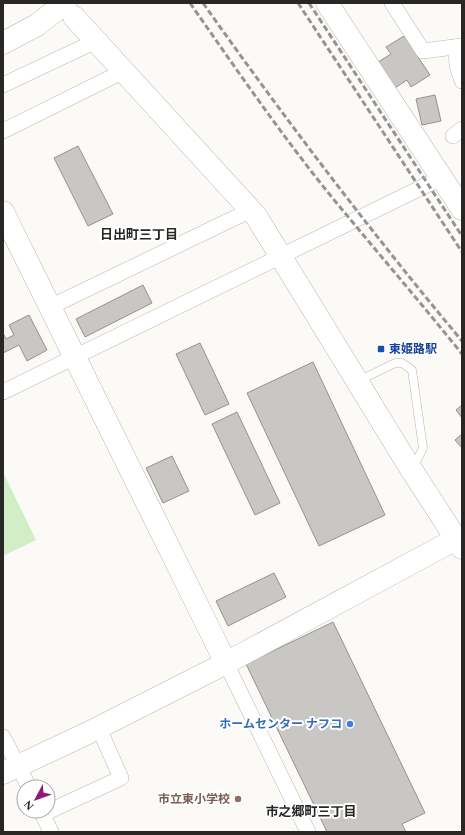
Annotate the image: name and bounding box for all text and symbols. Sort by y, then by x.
district label: 日出町三丁目 [100,225,178,245]
place label: 東姫路駅 [389,340,437,359]
marker: 東姫路駅 [376,344,386,354]
place label: ホームセンター ナフコ [219,715,342,734]
marker: ホームセンター ナフコ [345,719,355,729]
north arrow [16,779,56,819]
place label: 市立東小学校 [158,790,230,809]
marker: 市立東小学校 [233,794,243,804]
text: N [19,796,38,814]
district label: 市之郷町三丁目 [265,802,357,822]

